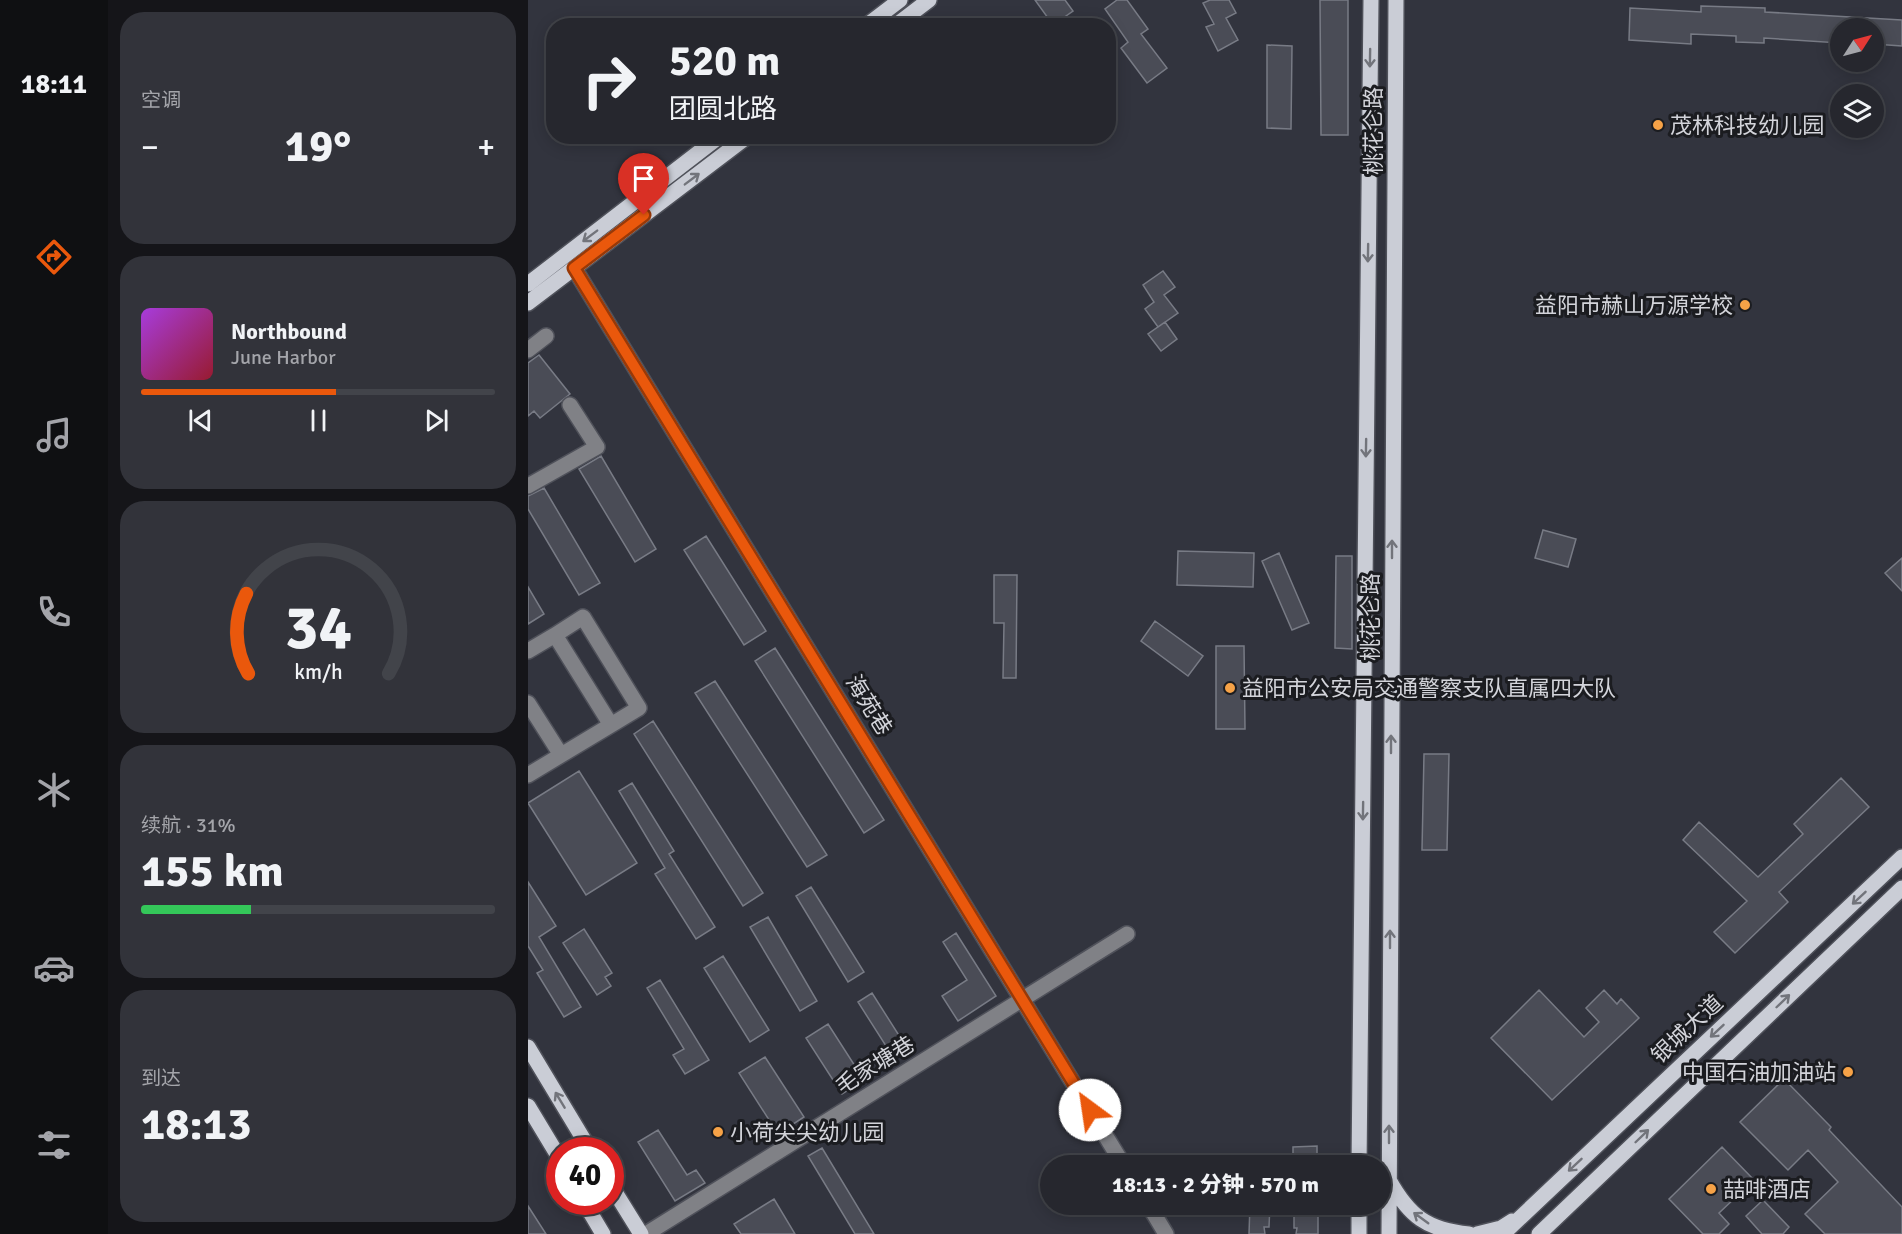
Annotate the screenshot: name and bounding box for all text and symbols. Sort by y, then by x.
north arrow [1830,18,1884,72]
map controls [1830,18,1884,138]
text: 520 m [669,36,780,87]
icon: right [570,42,648,120]
one-way arrow [1364,48,1376,68]
text: 18:11 [21,68,87,101]
button: layers [1830,84,1884,138]
street label: 桃花仑路 [1360,87,1387,175]
text: 空调 [141,88,181,113]
text: 团圆北路 [669,93,777,126]
place label: 茂林科技幼儿园 [1670,112,1824,139]
marker: 茂林科技幼儿园 [1651,118,1665,132]
text: 19° [285,119,351,174]
text: − [141,127,159,168]
text: + [477,127,495,168]
pin [618,153,669,215]
icon: arrive [627,162,660,195]
one-way arrow [684,172,700,185]
one-way arrow [583,229,599,242]
icon: directions [33,236,75,278]
one-way arrow [1362,243,1374,263]
place label: 益阳市赫山万源学校 [1535,292,1733,319]
marker: 益阳市赫山万源学校 [1738,298,1752,312]
text: Northbound [231,318,347,345]
text: June Harbor [231,345,336,370]
icon: previous [184,404,217,437]
icon: pause [302,404,335,437]
icon: next [420,404,453,437]
icon: music [33,414,75,456]
one-way arrow [1360,438,1372,458]
one-way arrow [1387,539,1398,559]
street label: 桃花仑路 [1357,573,1384,661]
text: 34 [284,589,352,666]
icon: phone [33,591,75,633]
text: km/h [294,659,342,685]
street label: 海苑巷 [840,670,898,740]
place label: 益阳市公安局交通警察支队直属四大队 [1242,675,1616,702]
marker: 益阳市公安局交通警察支队直属四大队 [1223,681,1237,695]
one-way arrow [1385,734,1397,754]
icon: climate [33,769,75,811]
one-way arrow [1357,801,1368,821]
text: 续航 · 31% [141,813,236,838]
text: 155 km [141,844,284,899]
one-way arrow [1852,890,1867,905]
one-way arrow [1384,929,1396,949]
icon: car [33,947,75,989]
street label: 银城大道 [1646,989,1728,1069]
one-way arrow [1776,994,1791,1008]
one-way arrow [1710,1024,1725,1038]
street label: 毛家塘巷 [831,1030,919,1100]
place label: 中国石油加油站 [1682,1059,1836,1086]
marker: 中国石油加油站 [1841,1065,1855,1079]
text: 到达 [141,1066,181,1091]
position arrow [1058,1078,1122,1142]
one-way arrow [554,1092,566,1109]
text: 18:13 [141,1097,251,1152]
place label: 小荷尖尖幼儿园 [730,1119,884,1146]
icon: filters [33,1124,75,1166]
one-way arrow [1383,1124,1395,1144]
marker: 小荷尖尖幼儿园 [711,1125,725,1139]
one-way arrow [1635,1128,1650,1143]
speed limit sign: 40 [546,1137,624,1215]
one-way arrow [1568,1158,1583,1172]
text: 18:13 · 2 分钟 · 570 m [1112,1171,1319,1198]
place label: 喆啡酒店 [1723,1176,1811,1203]
marker: 喆啡酒店 [1704,1182,1718,1196]
one-way arrow [1413,1212,1429,1224]

